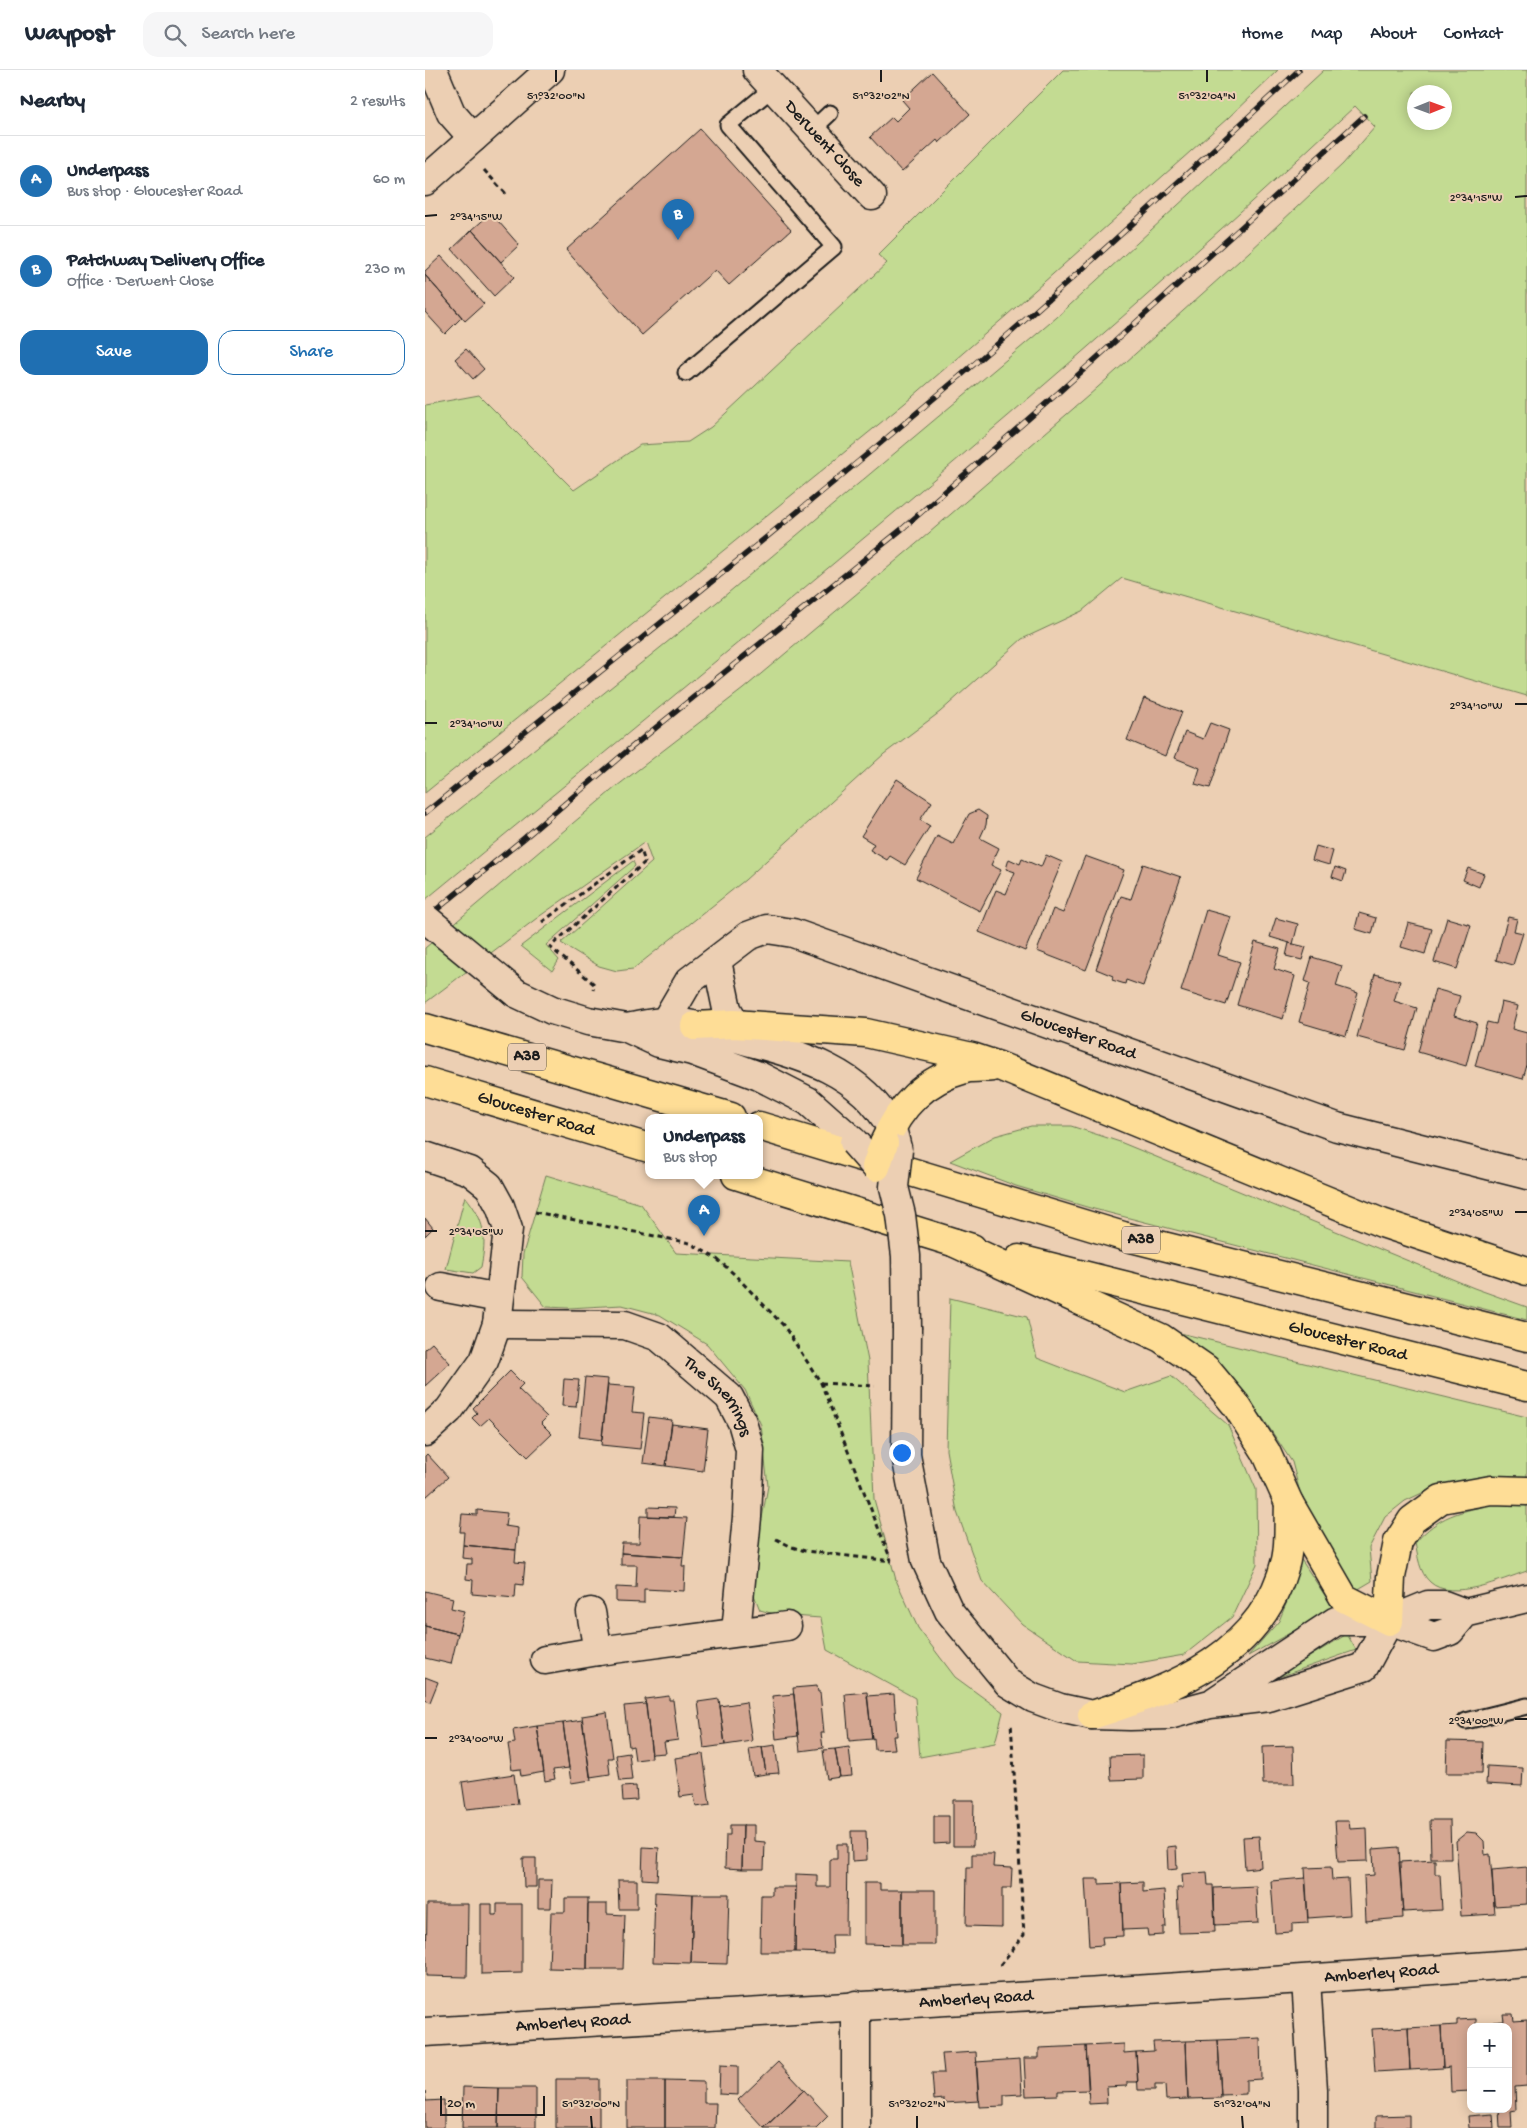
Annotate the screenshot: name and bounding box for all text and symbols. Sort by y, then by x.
search box [143,12,493,57]
text: Waypost [25,20,113,49]
icon: search [161,21,189,49]
text: Search here [201,23,295,46]
text: Home [1241,24,1283,45]
text: Map [1311,24,1342,45]
text: About [1370,24,1416,45]
text: Contact [1444,24,1502,45]
north arrow [1407,85,1452,130]
text: Nearby [20,90,85,115]
text: 51°32'00"N [527,90,585,104]
text: 51°32'02"N [852,90,910,104]
text: 51°32'04"N [1178,90,1236,104]
text: 2 results [350,93,405,112]
street label: Derwent Close [779,95,870,192]
text: Underpass [67,160,149,183]
text: A [31,171,41,190]
text: 60 m [373,171,405,190]
text: Bus stop · Gloucester Road [67,183,242,202]
text: 2°34'15"W [1450,192,1502,206]
pin: B [662,199,694,240]
text: 2°34'15"W [450,211,502,225]
text: Patchway Delivery Office [67,250,264,273]
text: B [32,261,40,280]
text: 230 m [365,261,405,280]
text: Office · Derwent Close [67,273,214,292]
button: Save [20,330,208,375]
button: Share [218,330,405,375]
text: 2°34'10"W [1449,700,1503,714]
text: 2°34'10"W [449,718,503,732]
street label: Gloucester Road [1017,1004,1140,1066]
road number: A38 [508,1044,546,1070]
street label: Gloucester Road [475,1087,599,1142]
popup [645,1114,763,1179]
text: Underpass [663,1126,745,1149]
text: Bus stop [663,1149,717,1168]
pin: A [688,1195,720,1236]
text: 2°34'05"W [1449,1207,1503,1221]
text: 2°34'05"W [449,1226,503,1240]
road number: A38 [1122,1226,1160,1254]
street label: Gloucester Road [1286,1316,1411,1367]
street label: The Sherrings [678,1351,756,1440]
your location [889,1440,915,1466]
text: 2°34'00"W [1448,1715,1504,1729]
text: 2°34'00"W [448,1733,504,1747]
street label: Amberley Road [1323,1959,1440,1988]
street label: Amberley Road [918,1985,1035,2013]
street label: Amberley Road [515,2009,632,2037]
map controls [1467,2023,1512,2113]
button: + [1467,2023,1512,2068]
button: − [1467,2068,1512,2113]
scale bar [440,2093,545,2116]
text: 20 m [447,2096,475,2113]
text: 51°32'00"N [562,2098,620,2112]
text: 51°32'02"N [888,2098,946,2112]
text: 51°32'04"N [1213,2098,1271,2112]

